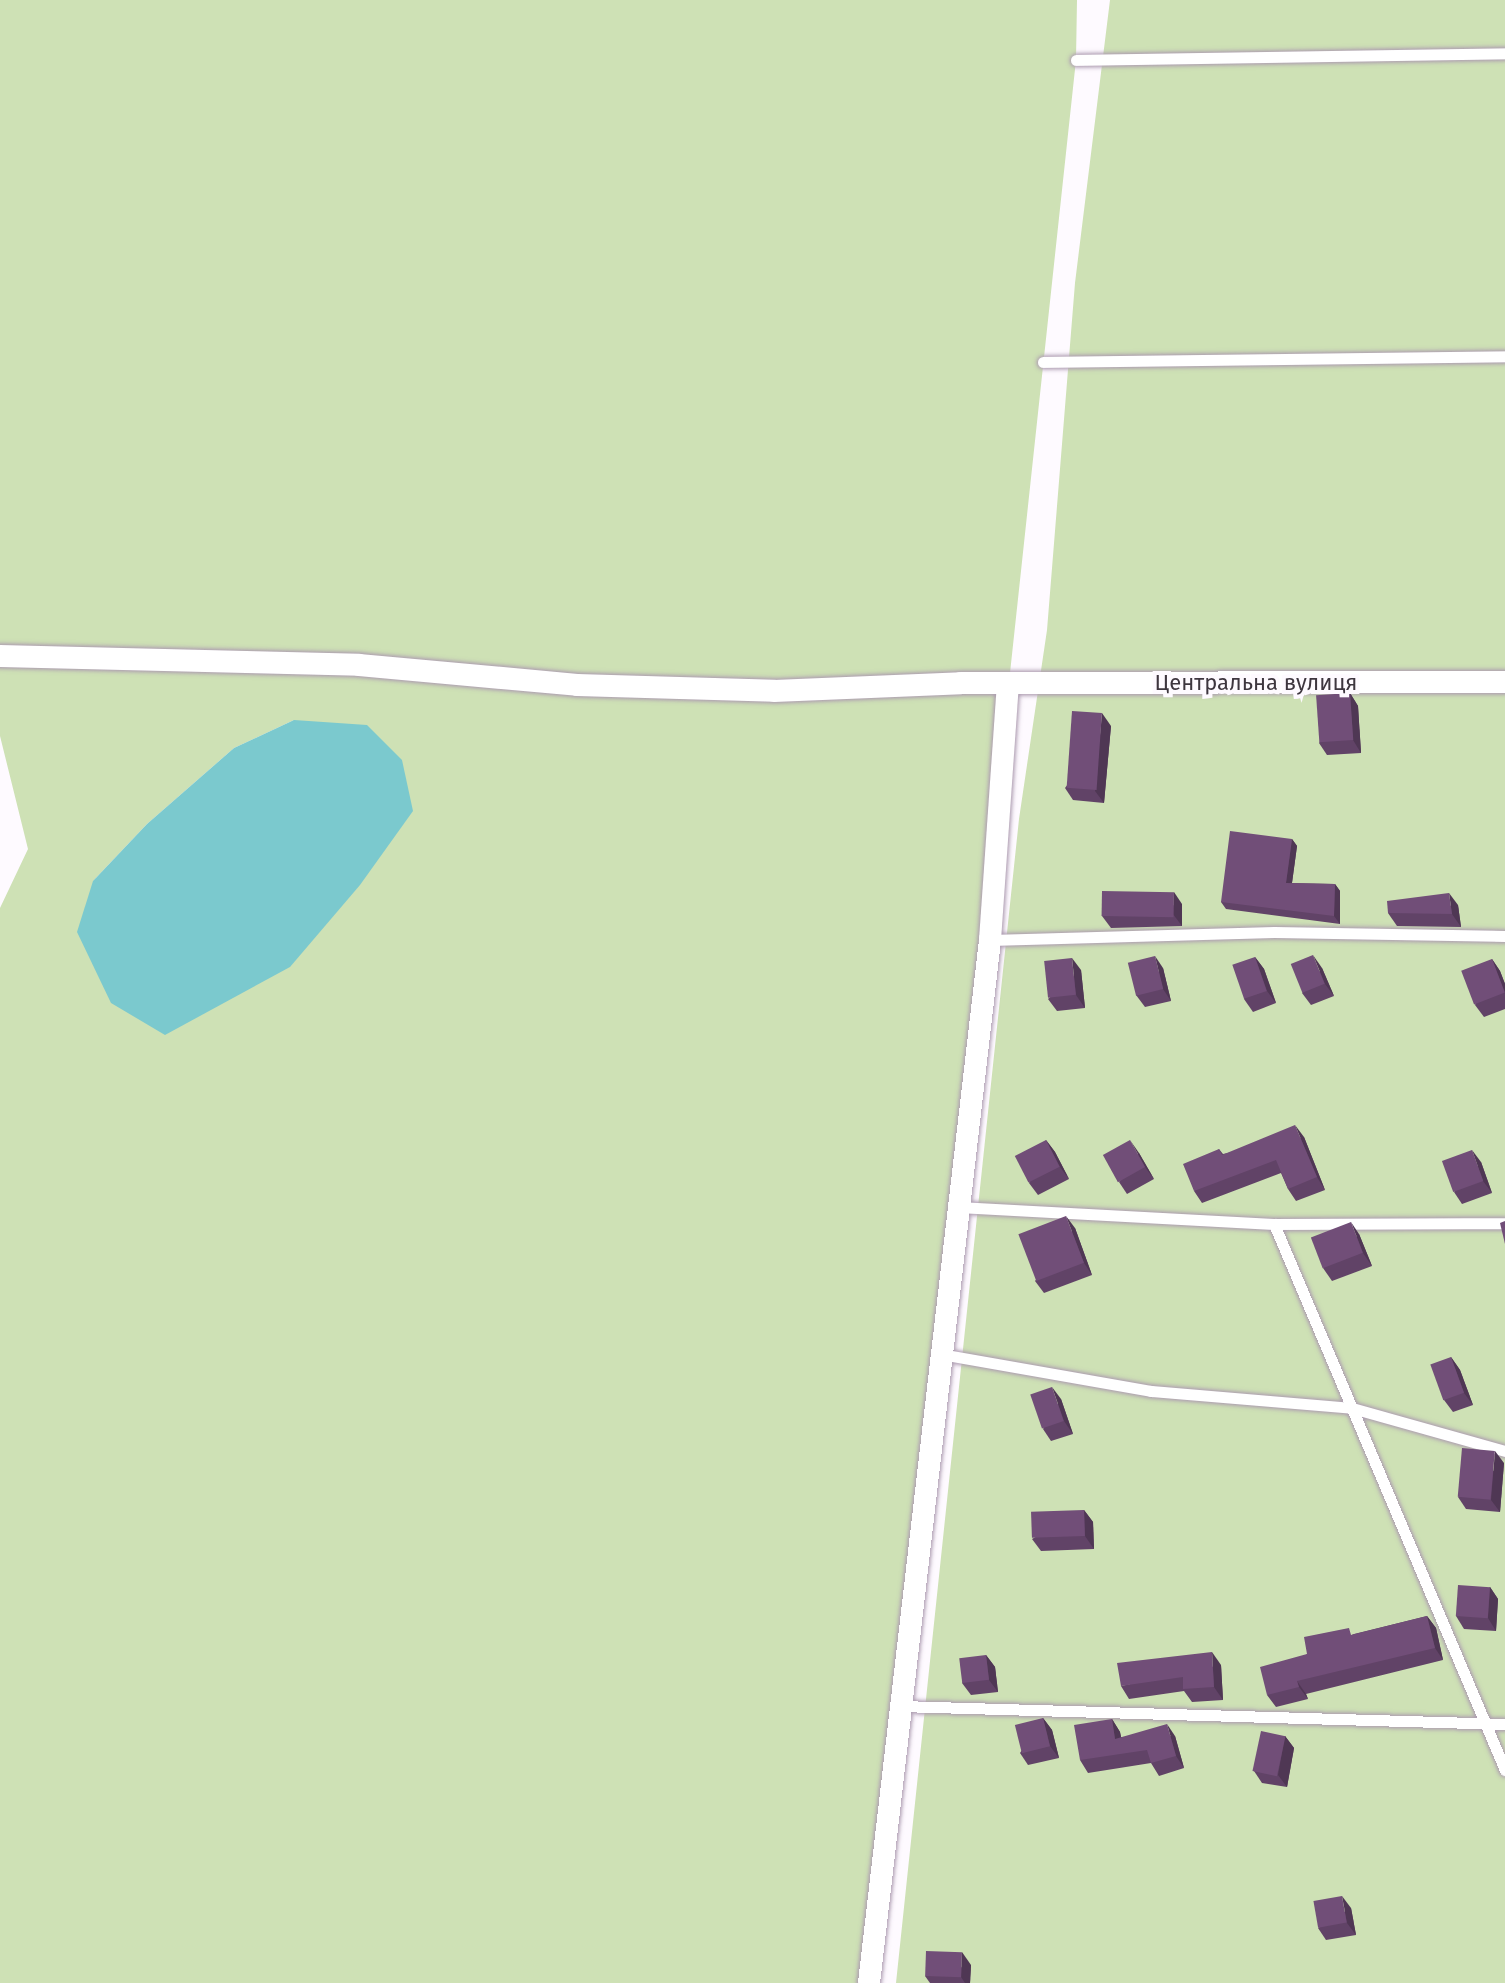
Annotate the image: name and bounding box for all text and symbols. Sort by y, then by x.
street label: Центральна вулиця [1155,670,1357,696]

